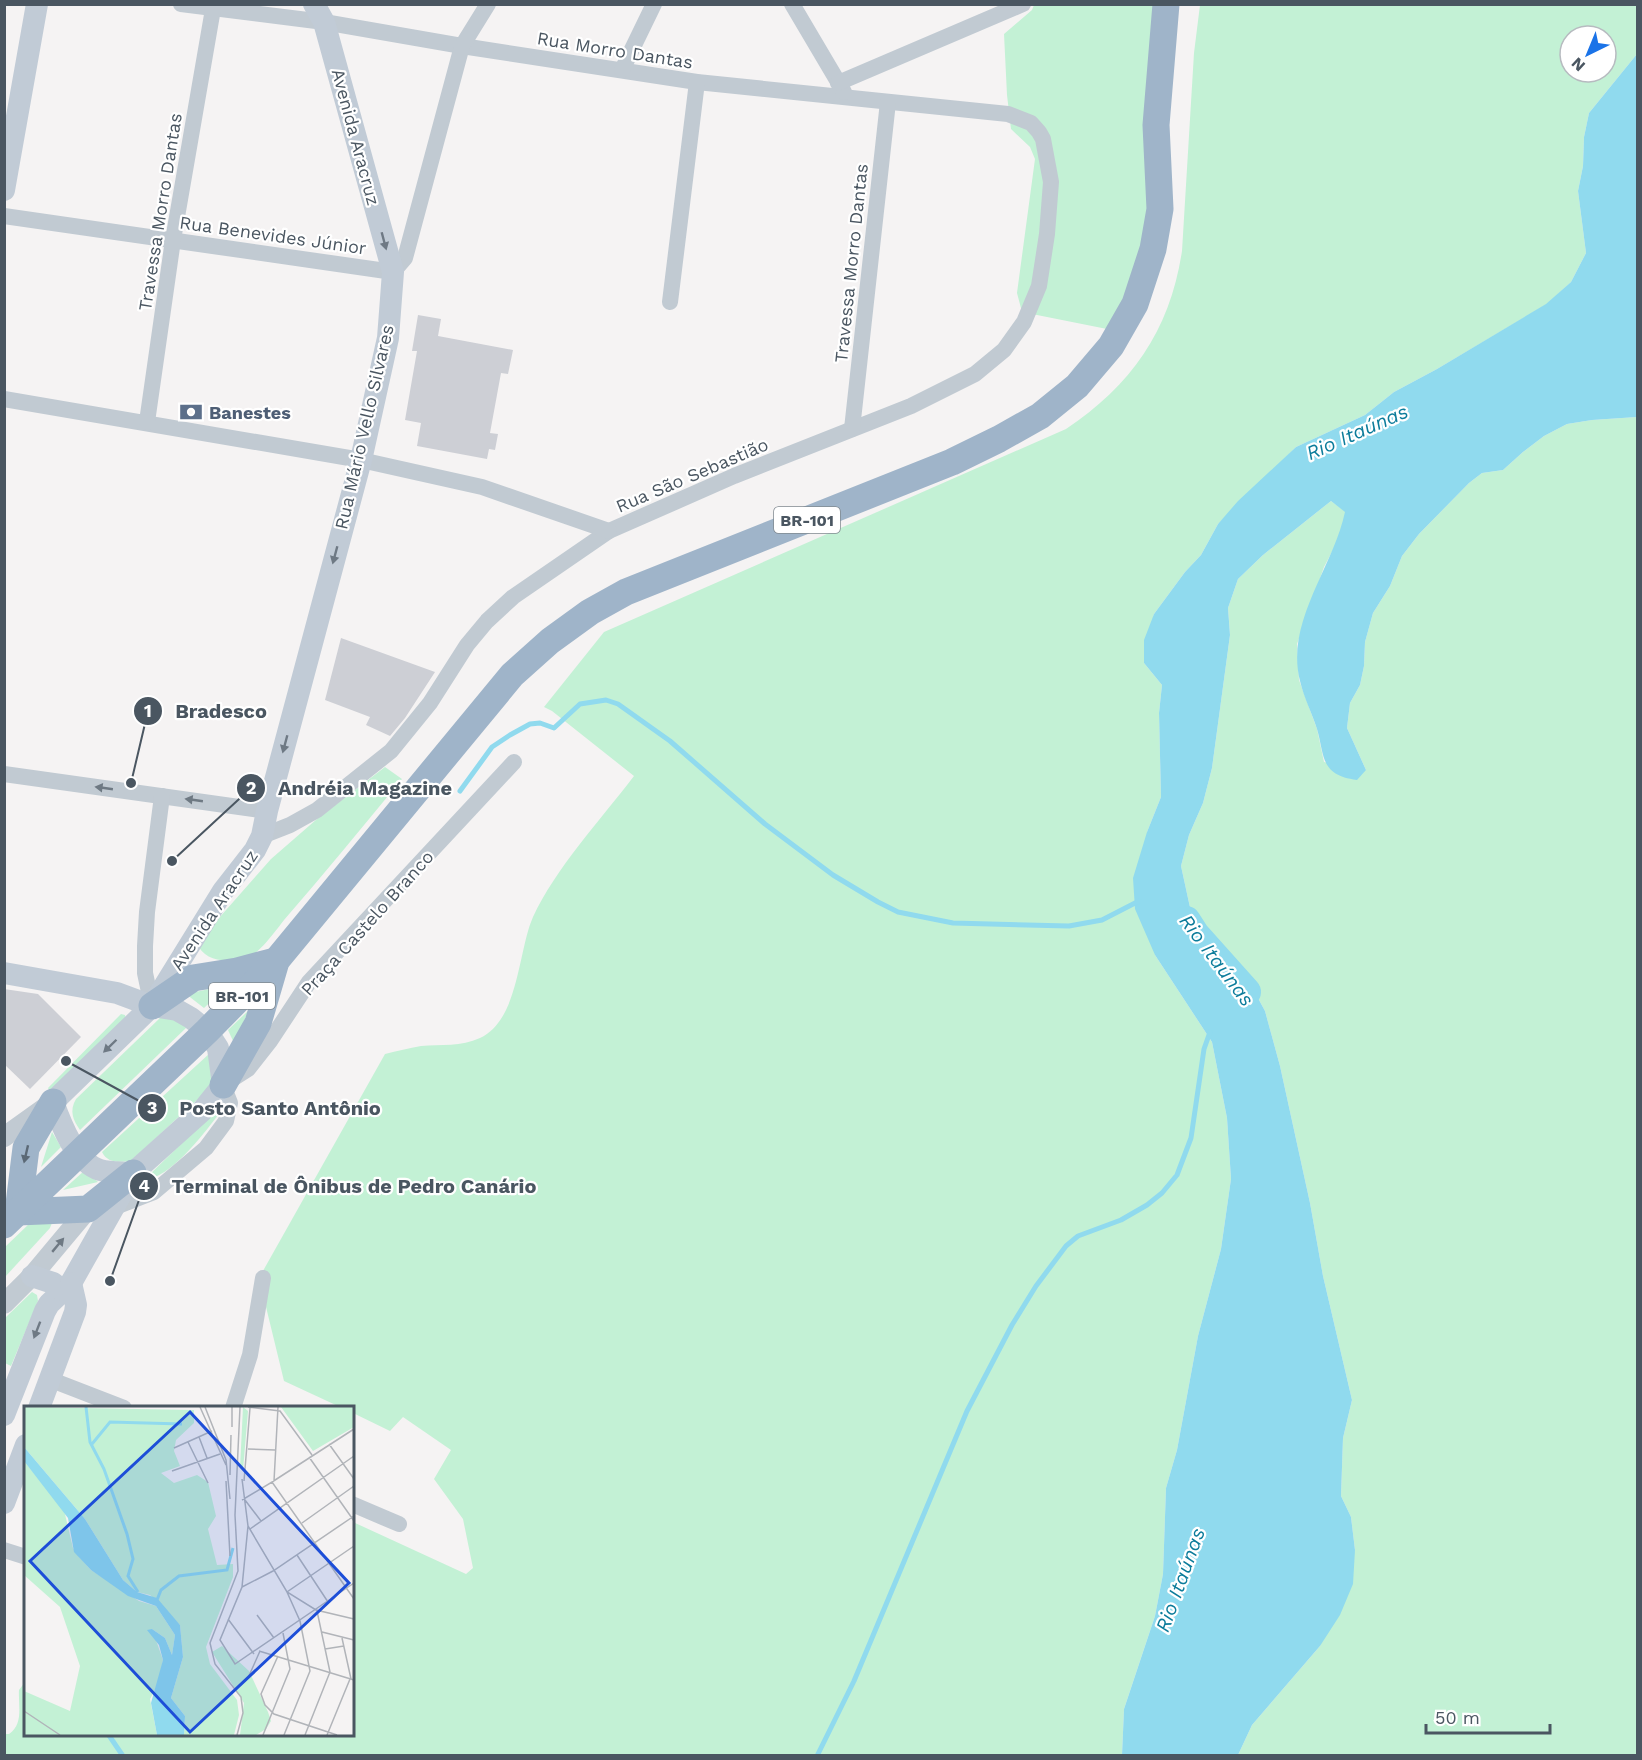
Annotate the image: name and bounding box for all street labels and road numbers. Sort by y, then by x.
street label: Rua Morro Dantas [536,27,694,73]
street label: Avenida Aracruz [328,66,384,208]
street label: Travessa Morro Dantas [134,112,186,312]
street label: Travessa Morro Dantas [830,162,872,364]
street label: Rua Benevides Júnior [178,211,368,259]
street label: Rua Mário Vello Silvares [330,323,398,531]
street label: Rua São Sebastião [613,433,771,517]
road number: BR-101 [774,507,840,533]
street label: Avenida Aracruz [166,846,262,974]
street label: Praça Castelo Branco [296,846,438,1000]
road number: BR-101 [209,983,275,1009]

